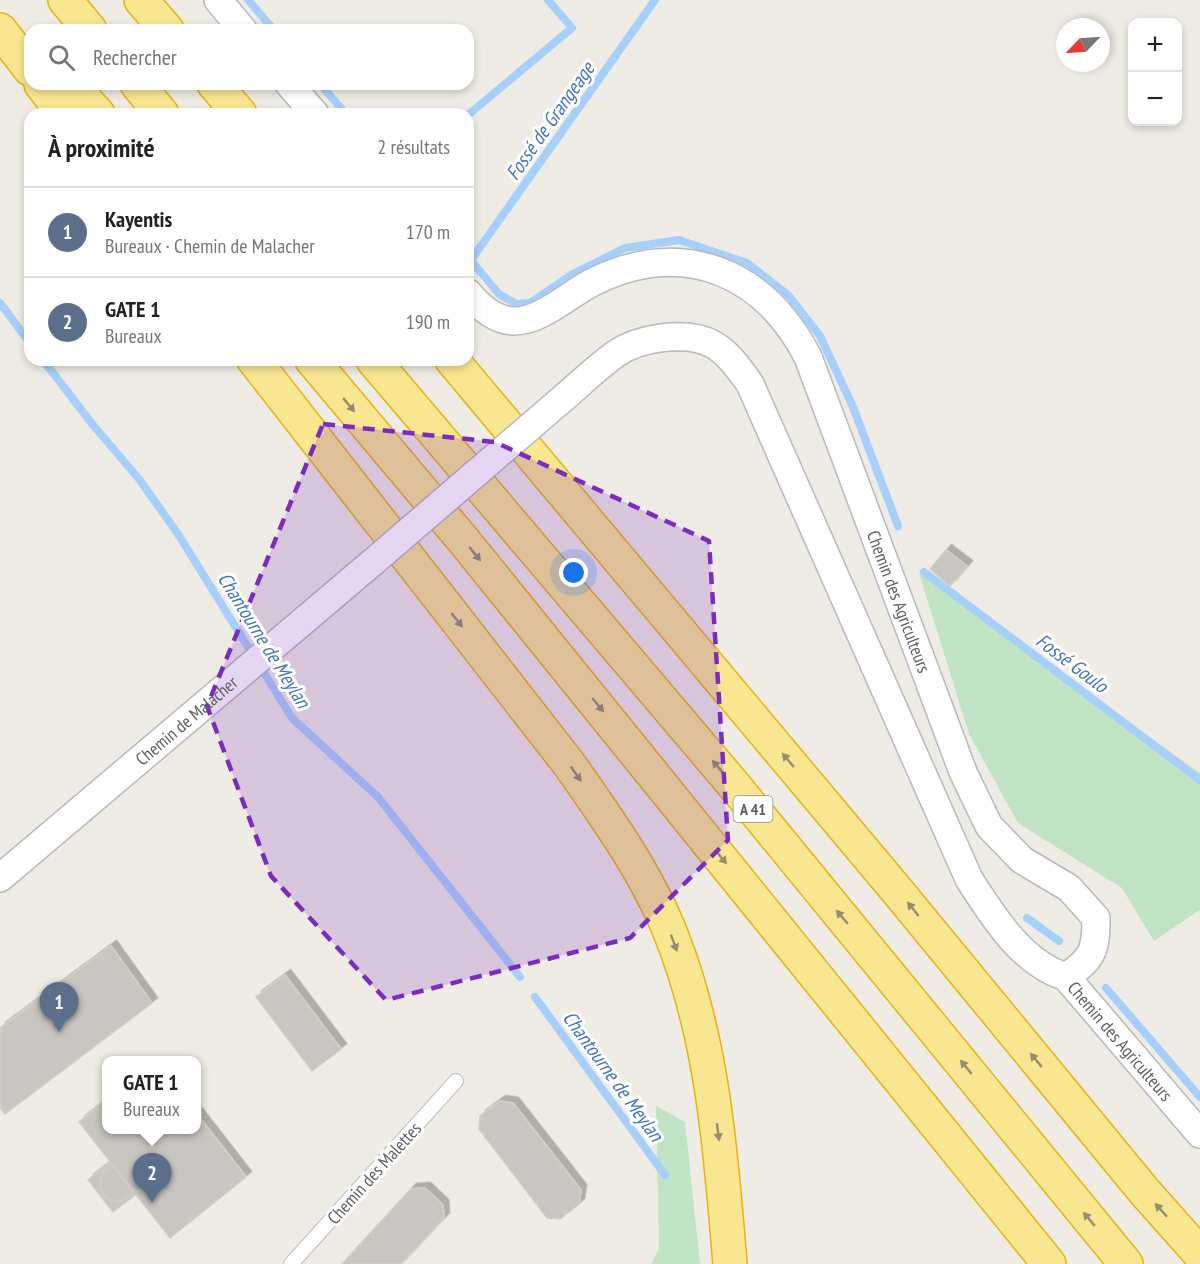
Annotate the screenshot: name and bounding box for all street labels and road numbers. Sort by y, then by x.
street label: Chemin des Agriculteurs [862,527,936,676]
street label: Chemin de Malacher [130,670,242,770]
road number: A 41 [734,796,772,822]
street label: Chemin des Agriculteurs [1063,976,1178,1105]
street label: Chemin des Malettes [322,1117,426,1229]

